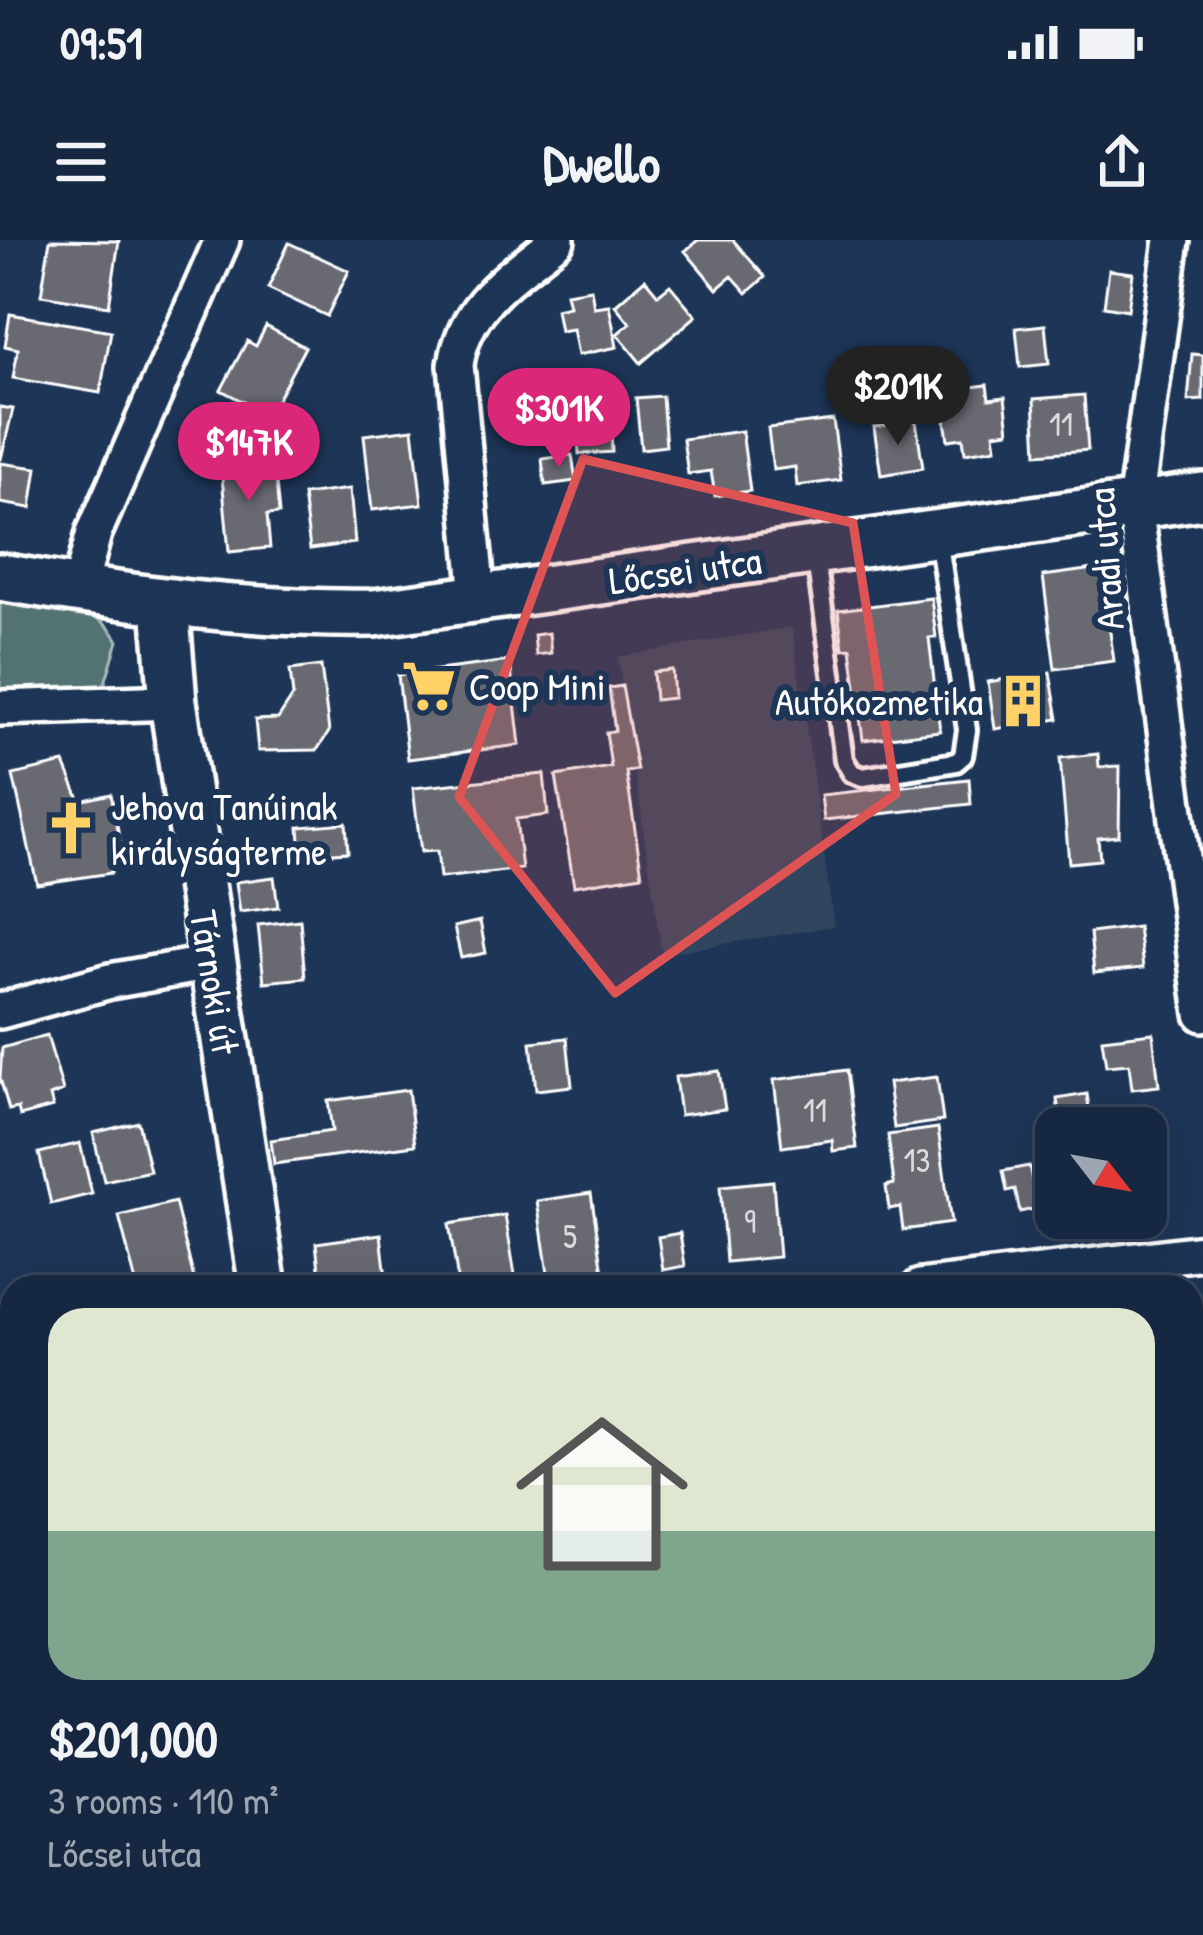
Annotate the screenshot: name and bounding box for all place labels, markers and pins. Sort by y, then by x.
pin: $201K [814,346,982,448]
pin: $301K [475,368,643,470]
pin: $147K [165,402,333,504]
supermarket icon: Coop Mini [400,657,458,715]
place label: Coop Mini [469,659,606,712]
building icon: Autókozmetika [994,672,1052,730]
place label: Autókozmetika [775,674,983,727]
place label: Jehova Tanúinak királyságterme [111,779,338,877]
church icon: Jehova Tanúinak királyságterme [42,799,100,857]

